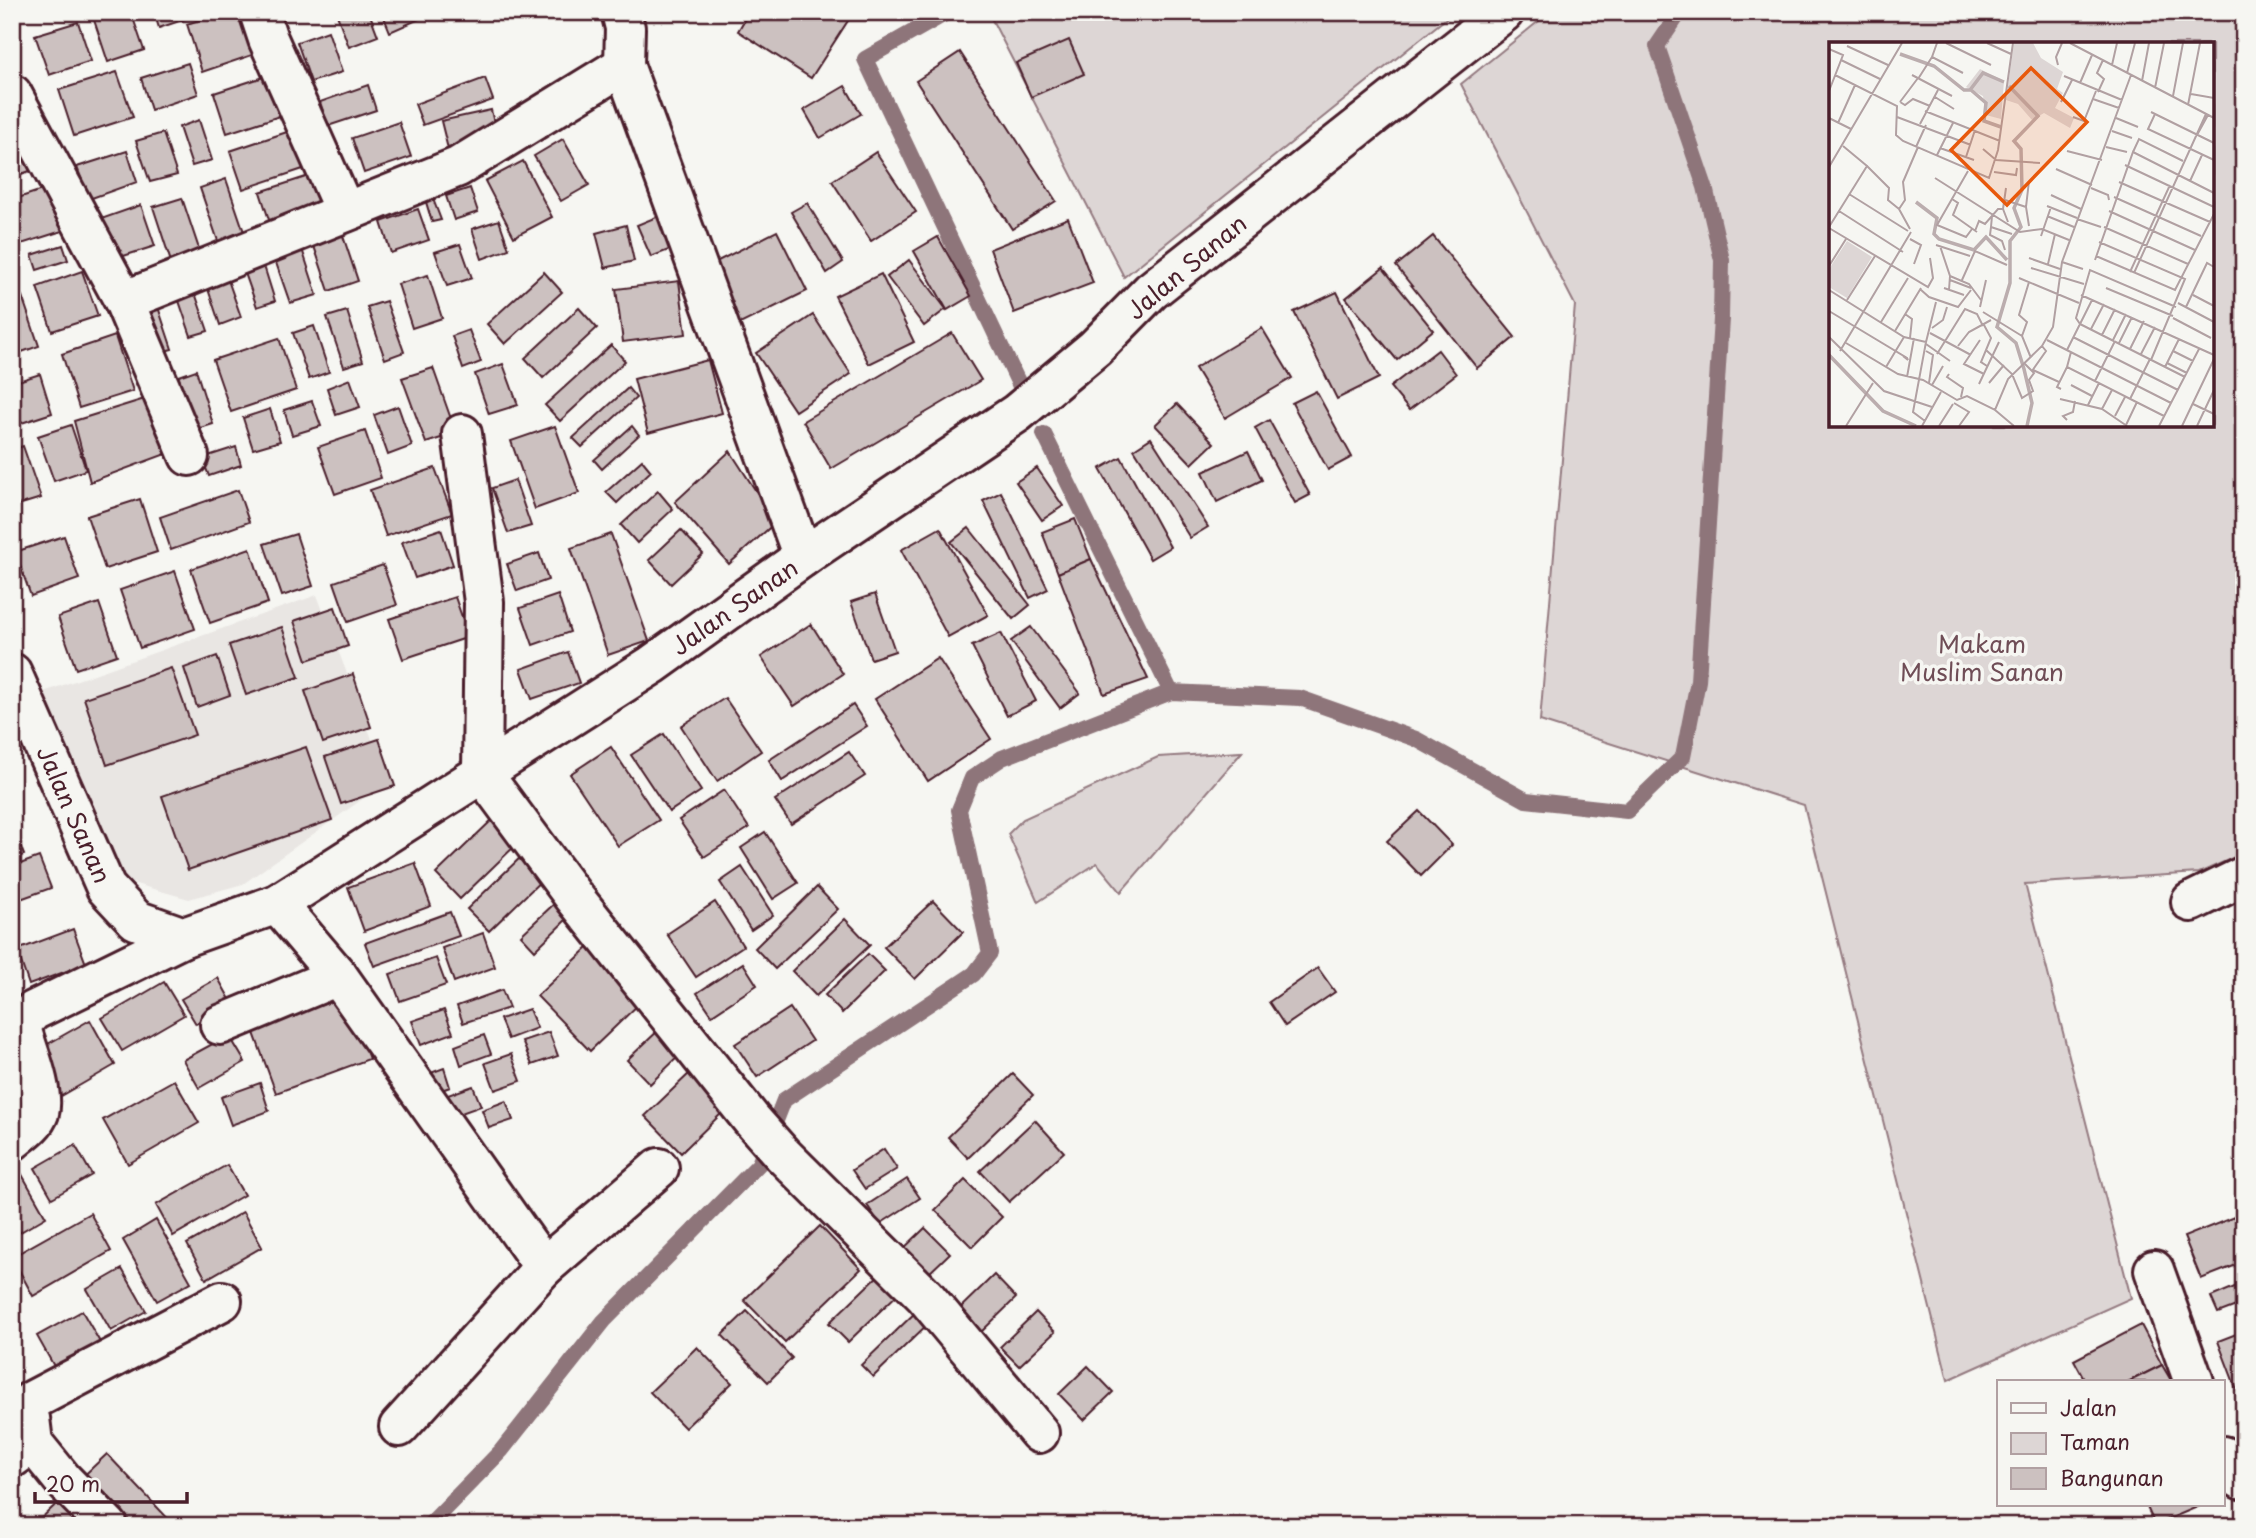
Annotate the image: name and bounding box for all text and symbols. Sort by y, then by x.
inset map [1829,42,2214,427]
street label: Jalan Sanan [1118,205,1254,327]
street label: Jalan Sanan [663,549,805,663]
park label: Makam Muslim Sanan [1900,625,2064,689]
street label: Jalan Sanan [29,739,121,889]
legend [1997,1380,2224,1506]
text: Jalan [2060,1391,2117,1423]
text: Taman [2060,1425,2130,1457]
scale bar [35,1461,187,1505]
text: Bangunan [2060,1461,2164,1493]
text: 20 m [46,1467,100,1499]

